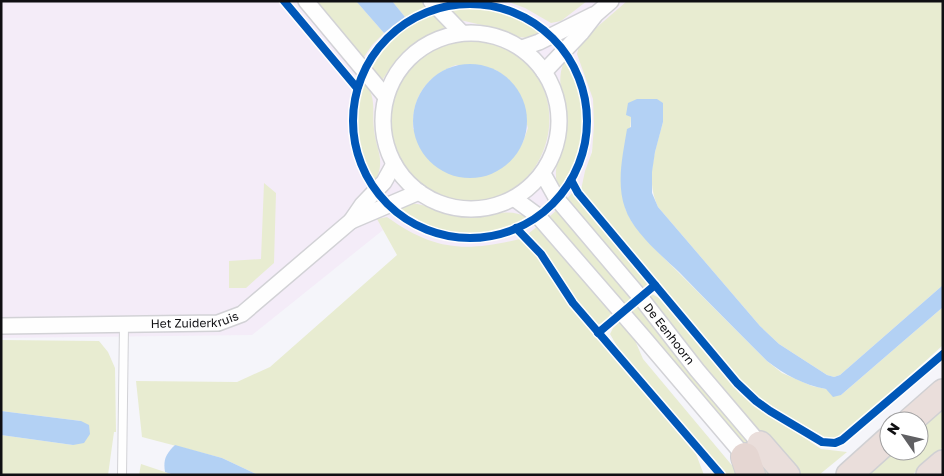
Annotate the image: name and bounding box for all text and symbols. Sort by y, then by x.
street label: De Eenhoorn [641,300,698,367]
street label: Het Zuiderkruis [151,308,240,331]
north arrow [879,411,929,461]
text: N [883,419,903,438]

